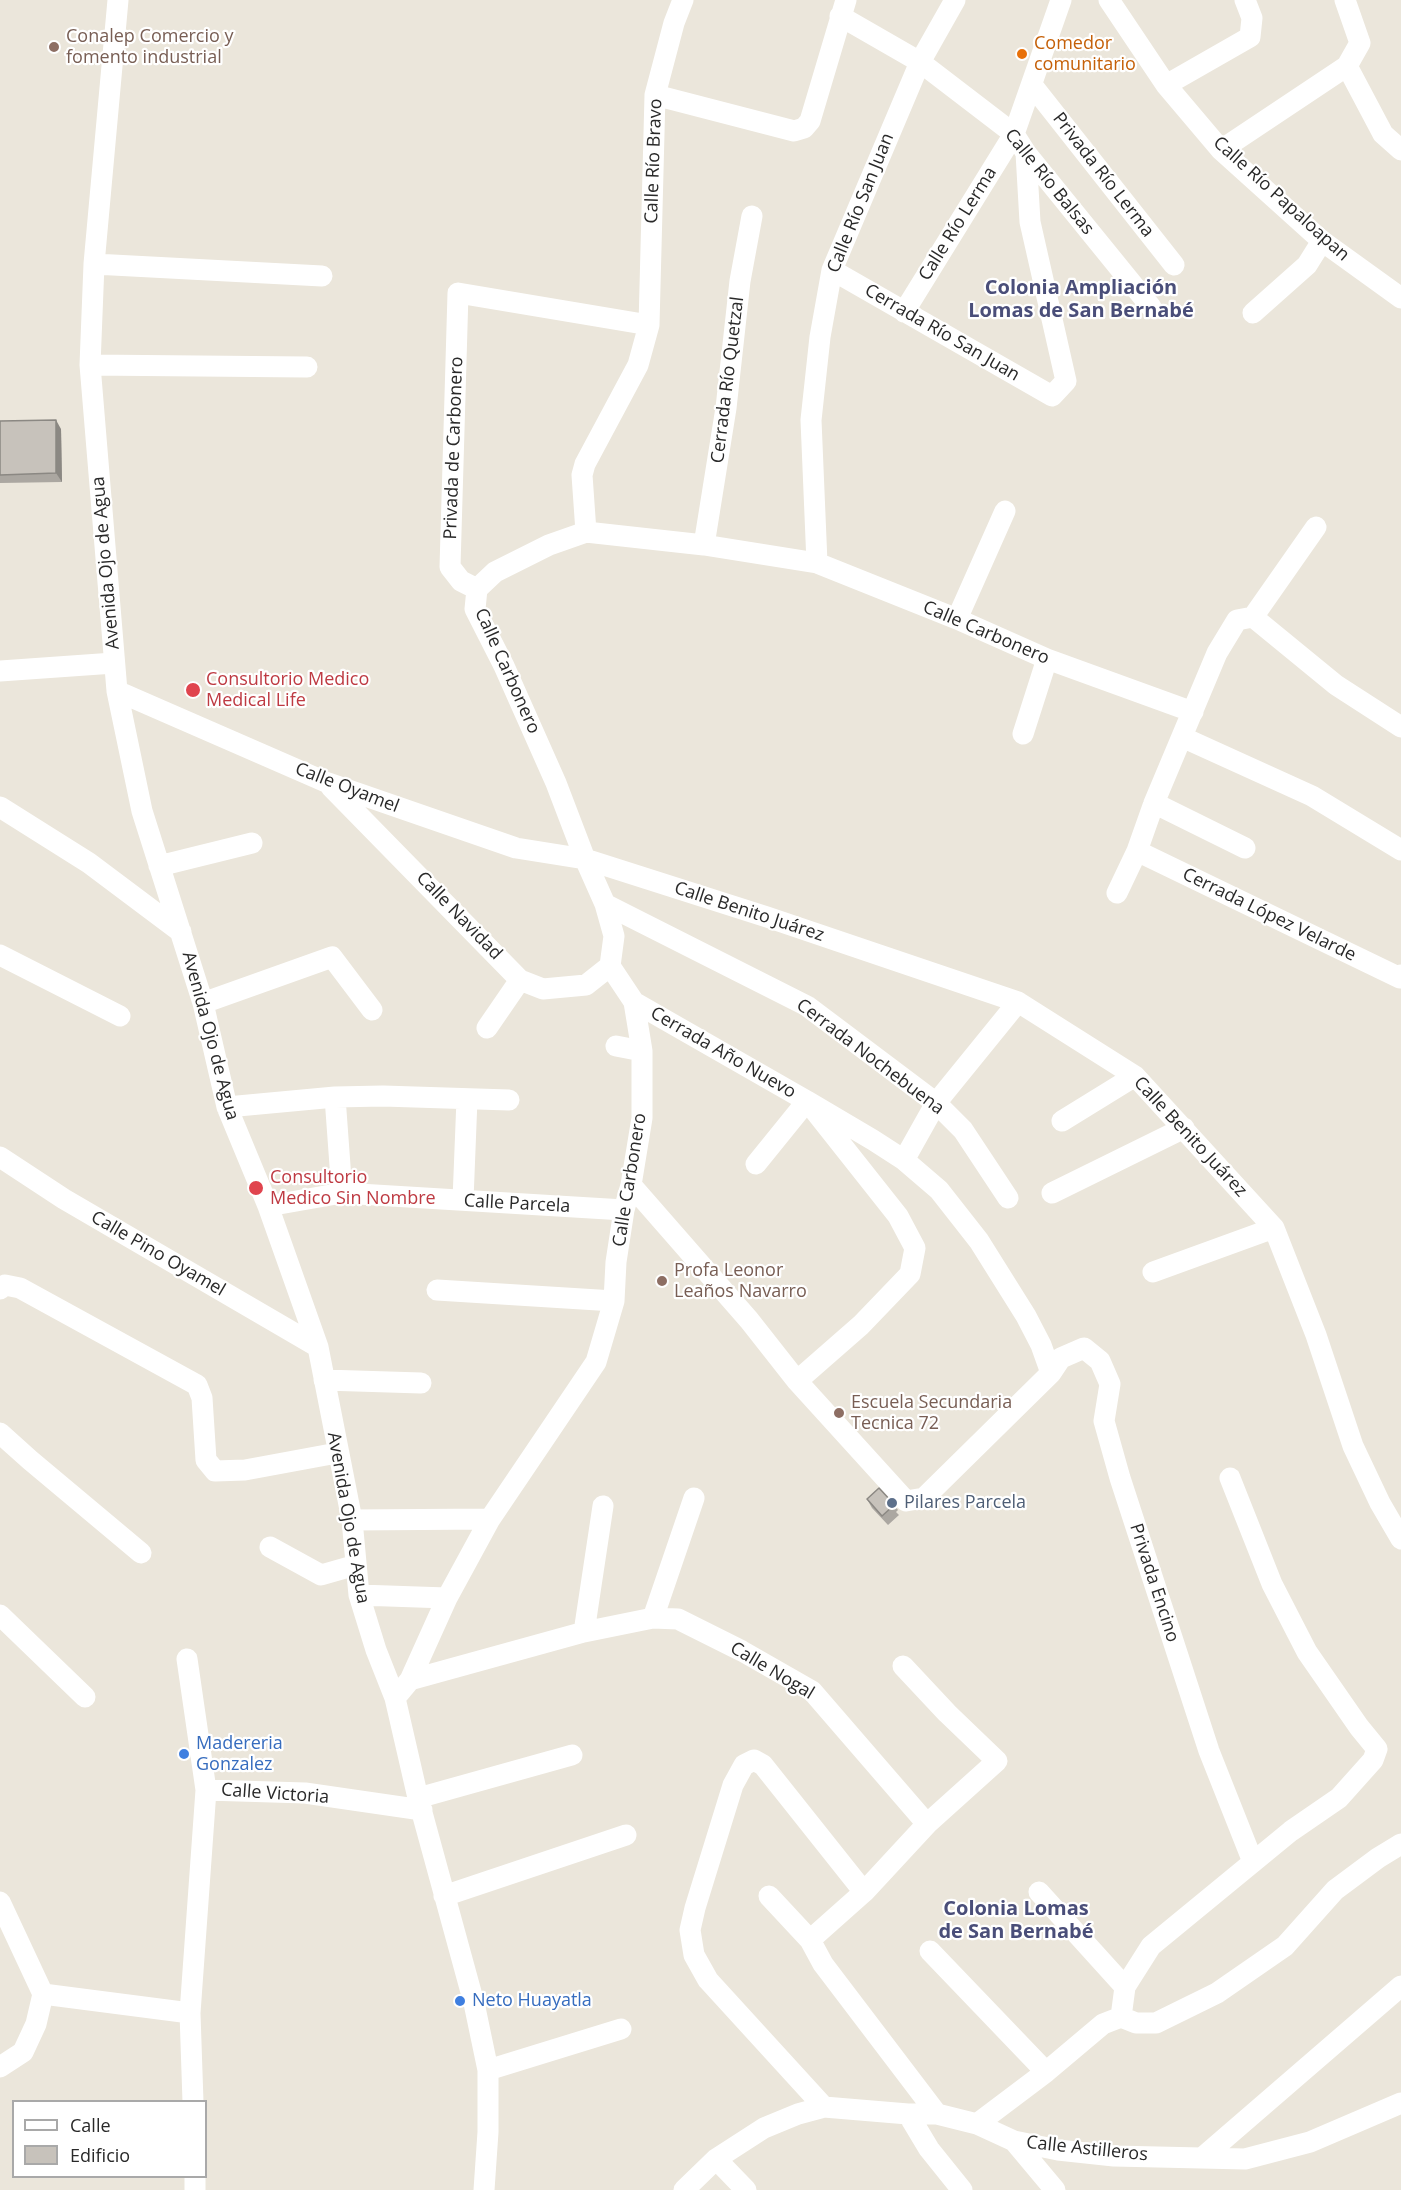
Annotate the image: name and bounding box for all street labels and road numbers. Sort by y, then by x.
street label: Calle Río Bravo [641,98,667,224]
street label: Privada Río Lerma [1048,108,1158,242]
street label: Calle Río Balsas [1000,125,1098,239]
street label: Calle Río San Juan [823,130,899,276]
street label: Calle Río Papaloapan [1209,132,1353,266]
street label: Calle Río Lerma [914,163,1002,285]
street label: Cerrada Río San Juan [861,280,1023,386]
street label: Cerrada Río Quetzal [707,296,749,464]
street label: Privada de Carbonero [440,356,468,540]
street label: Avenida Ojo de Agua [88,475,124,651]
street label: Calle Carbonero [920,597,1052,669]
street label: Calle Carbonero [470,605,544,737]
street label: Calle Oyamel [292,758,402,818]
street label: Cerrada López Velarde [1179,864,1359,966]
street label: Calle Navidad [412,867,506,965]
street label: Calle Benito Juárez [671,878,827,946]
street label: Avenida Ojo de Agua [177,949,243,1123]
street label: Cerrada Nochebuena [792,994,948,1120]
street label: Cerrada Año Nuevo [646,1003,800,1103]
street label: Calle Benito Juárez [1129,1073,1251,1201]
street label: Calle Carbonero [609,1112,651,1248]
street label: Calle Parcela [463,1190,571,1218]
street label: Calle Pino Oyamel [87,1207,229,1301]
street label: Avenida Ojo de Agua [322,1431,374,1605]
street label: Privada Encino [1125,1521,1183,1645]
street label: Calle Nogal [726,1638,818,1704]
street label: Calle Victoria [220,1779,330,1809]
street label: Calle Astilleros [1025,2132,1149,2166]

